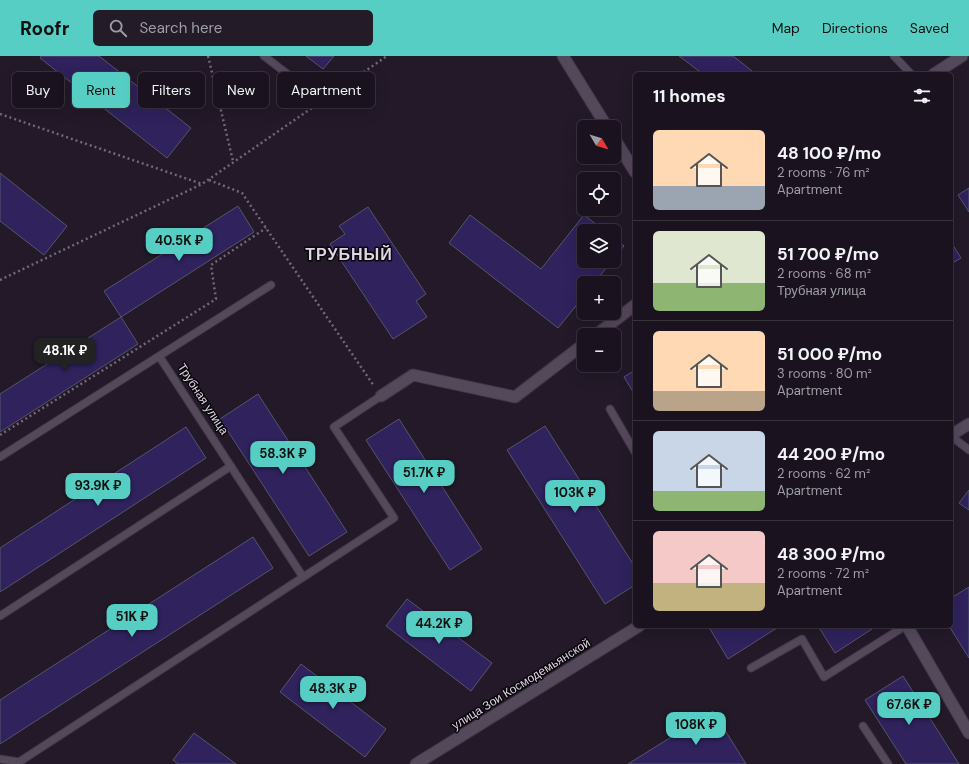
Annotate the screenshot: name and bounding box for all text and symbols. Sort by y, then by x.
search box [93,10,373,46]
text: Roofr [20,16,69,41]
icon: search [107,17,129,39]
text: Search here [139,18,222,38]
text: Map [772,19,800,37]
text: Directions [822,19,888,37]
text: Saved [910,19,949,37]
chip: Buy [12,72,64,108]
chip: Rent [72,72,130,108]
chip: Filters [138,72,205,108]
chip: New [213,72,269,108]
chip: Apartment [277,72,375,108]
text: 11 homes [653,85,726,107]
icon: filters [911,85,933,107]
north arrow [577,120,621,164]
map controls [577,120,621,372]
text: 48 100 ₽/mo [777,142,881,164]
icon: home [685,146,733,194]
text: 2 rooms · 76 m² [777,164,870,181]
button: locate [577,172,621,216]
text: Apartment [777,181,842,198]
button: layers [577,224,621,268]
pin: 40.5K ₽ [142,228,216,262]
text: 40.5K ₽ [155,232,203,249]
text: 51 700 ₽/mo [777,243,879,265]
district label: ТРУБНЫЙ [305,244,393,265]
icon: home [685,247,733,295]
text: 2 rooms · 68 m² [777,265,871,282]
button: + [577,276,621,320]
text: Трубная улица [777,282,866,299]
button: − [577,328,621,372]
pin: 48.1K ₽ [28,338,102,372]
text: 48.1K ₽ [43,342,87,359]
text: 51 000 ₽/mo [777,343,882,365]
icon: home [685,347,733,395]
street label: Трубная улица [174,360,232,438]
text: 3 rooms · 80 m² [777,365,872,382]
text: Apartment [777,382,842,399]
pin: 58.3K ₽ [246,441,320,475]
text: 44 200 ₽/mo [777,443,885,465]
text: 58.3K ₽ [259,445,307,462]
icon: home [685,447,733,495]
pin: 51.7K ₽ [387,460,461,494]
text: 51.7K ₽ [403,464,445,481]
text: 2 rooms · 62 m² [777,465,870,482]
pin: 93.9K ₽ [61,473,135,507]
text: 93.9K ₽ [74,477,122,494]
pin: 103K ₽ [542,480,608,514]
text: Apartment [777,482,842,499]
text: 103K ₽ [554,484,596,501]
text: 48 300 ₽/mo [777,543,885,565]
icon: home [685,547,733,595]
text: 2 rooms · 72 m² [777,565,869,582]
text: Apartment [777,582,842,599]
pin: 51K ₽ [104,604,160,638]
text: 51K ₽ [116,608,148,625]
pin: 44.2K ₽ [402,611,476,645]
text: 44.2K ₽ [415,615,463,632]
street label: улица Зои Космодемьянской [449,635,593,733]
pin: 48.3K ₽ [296,676,370,710]
text: 48.3K ₽ [309,680,357,697]
pin: 67.6K ₽ [872,692,946,726]
text: 67.6K ₽ [886,696,932,713]
pin: 108K ₽ [663,712,729,746]
text: 108K ₽ [675,716,717,733]

